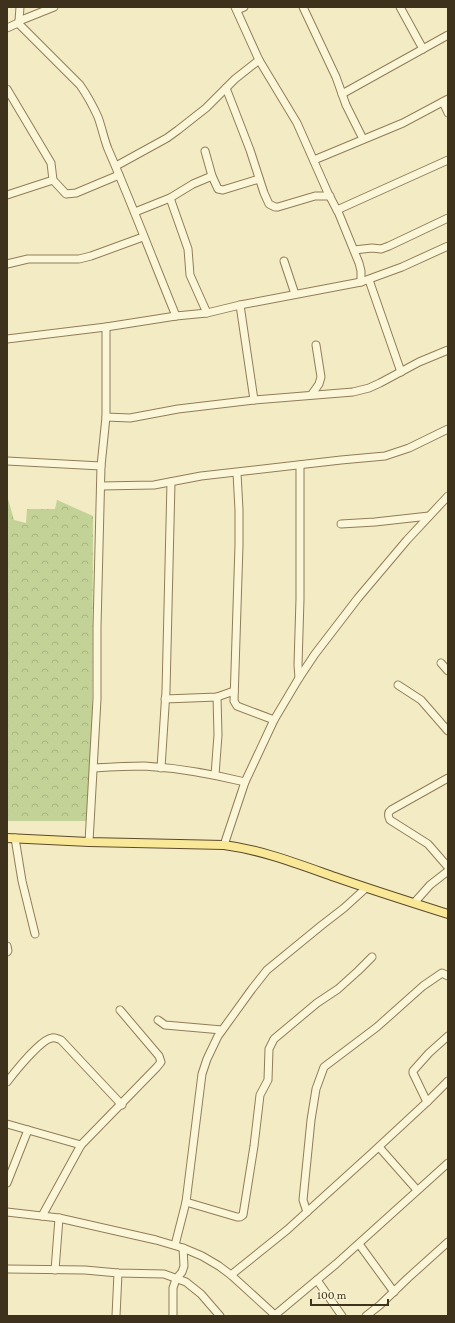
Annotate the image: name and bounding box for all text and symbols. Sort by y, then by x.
scale bar [311,1281,388,1307]
text: 100 m [317,1288,347,1302]

